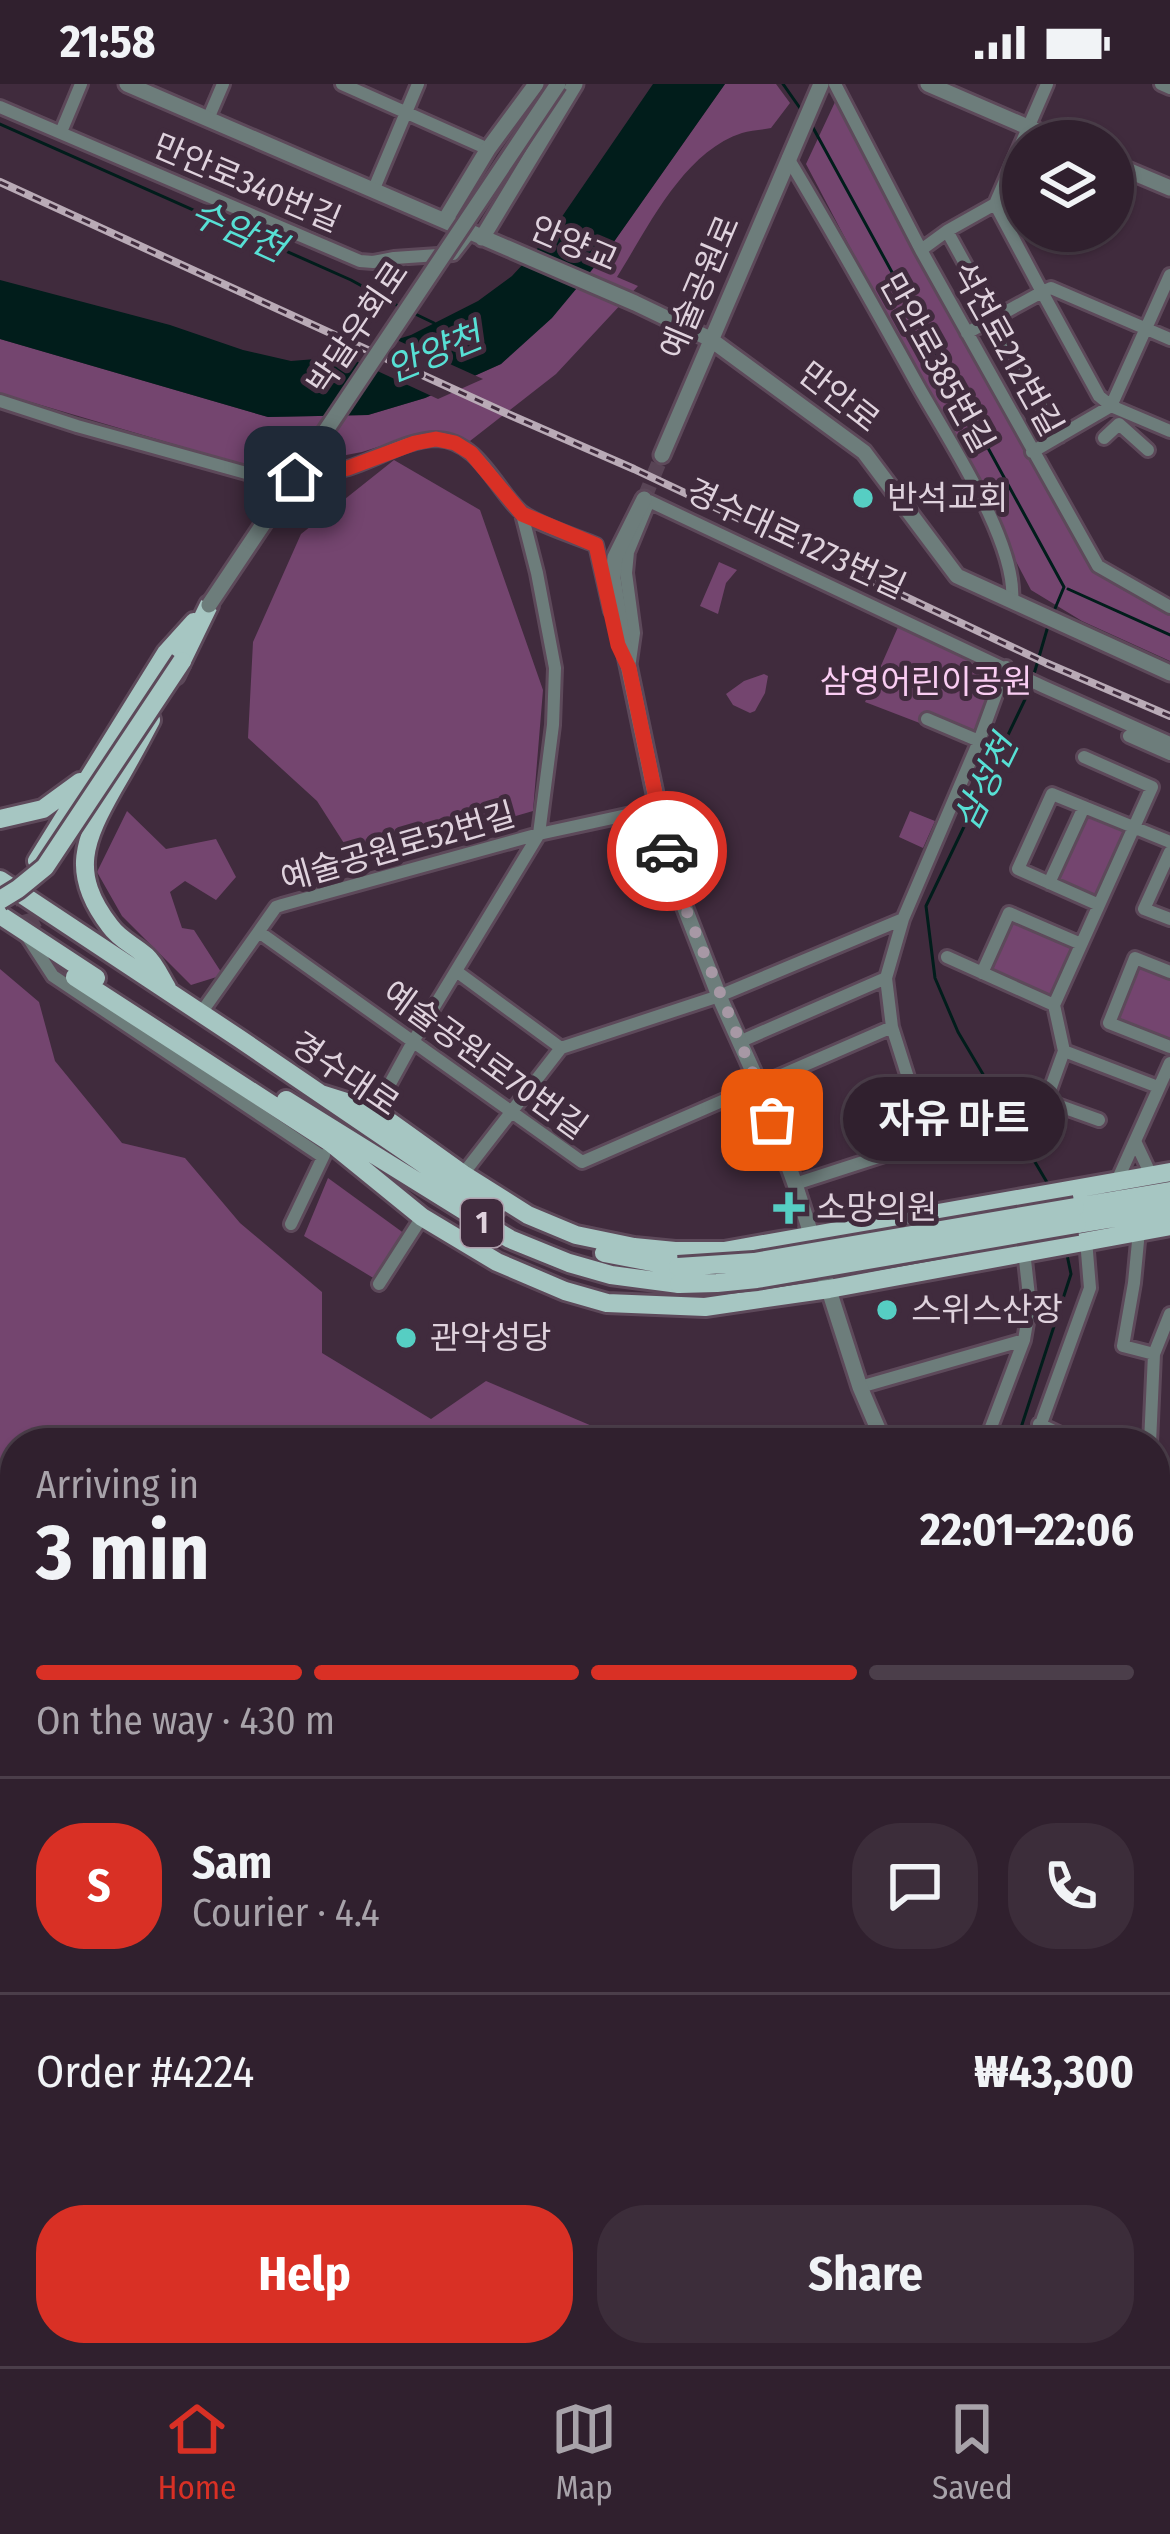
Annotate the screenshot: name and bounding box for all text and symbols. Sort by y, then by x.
text: 21:58 [60,15,156,69]
map controls [1002,120,1134,252]
button: layers [1002,120,1134,252]
street label: 만안로340번길 [147,126,347,240]
water label: 수암천 [184,191,296,273]
street label: 안양교 [524,208,624,280]
street label: 예술공원로 [652,209,748,365]
street label: 박달우회로 [299,254,417,402]
street label: 석천로212번길 [943,255,1071,443]
street label: 만안로385번길 [871,267,1003,459]
water label: 안양천 [380,313,492,392]
street label: 만안로 [791,353,887,441]
pin [244,426,346,528]
icon: home [262,444,328,510]
street label: 경수대로1273번길 [680,471,912,607]
place label: 반석교회 [887,478,1008,518]
marker: 반석교회 [850,485,876,511]
park label: 삼영어린이공원 [820,662,1032,702]
water label: 삼성천 [944,725,1029,837]
courier [607,791,727,911]
street label: 예술공원로52번길 [276,794,520,900]
icon: car [634,818,700,884]
street label: 예술공원로70번길 [375,972,595,1148]
street label: 경수대로 [283,1023,407,1125]
pin [721,1069,823,1171]
callout: 자유 마트 [844,1078,1066,1162]
icon: bag [739,1087,805,1153]
text: 자유 마트 [878,1096,1030,1142]
place label: 소망의원 [816,1188,937,1228]
marker: 소망의원 [773,1192,805,1224]
road number: 1 [461,1199,503,1247]
place label: 스위스산장 [911,1290,1063,1330]
marker: 스위스산장 [874,1297,900,1323]
place label: 관악성당 [430,1318,551,1358]
marker: 관악성당 [393,1325,419,1351]
text: Arriving in [36,1462,199,1508]
text: 22:01–22:06 [920,1503,1134,1557]
text: 3 min [36,1506,210,1600]
text: On the way · 430 m [36,1698,335,1744]
button: chat [852,1823,978,1949]
button: phone [1008,1823,1134,1949]
text: Sam [192,1836,272,1890]
text: S [87,1859,111,1913]
text: Courier · 4.4 [192,1890,380,1936]
text: Order #4224 [36,2045,254,2099]
text: ₩43,300 [974,2045,1134,2099]
button: Help [36,2205,573,2343]
button: Share [597,2205,1134,2343]
tab: Home [157,2396,236,2508]
tab: Map [551,2396,617,2508]
tab: Saved [932,2396,1013,2508]

